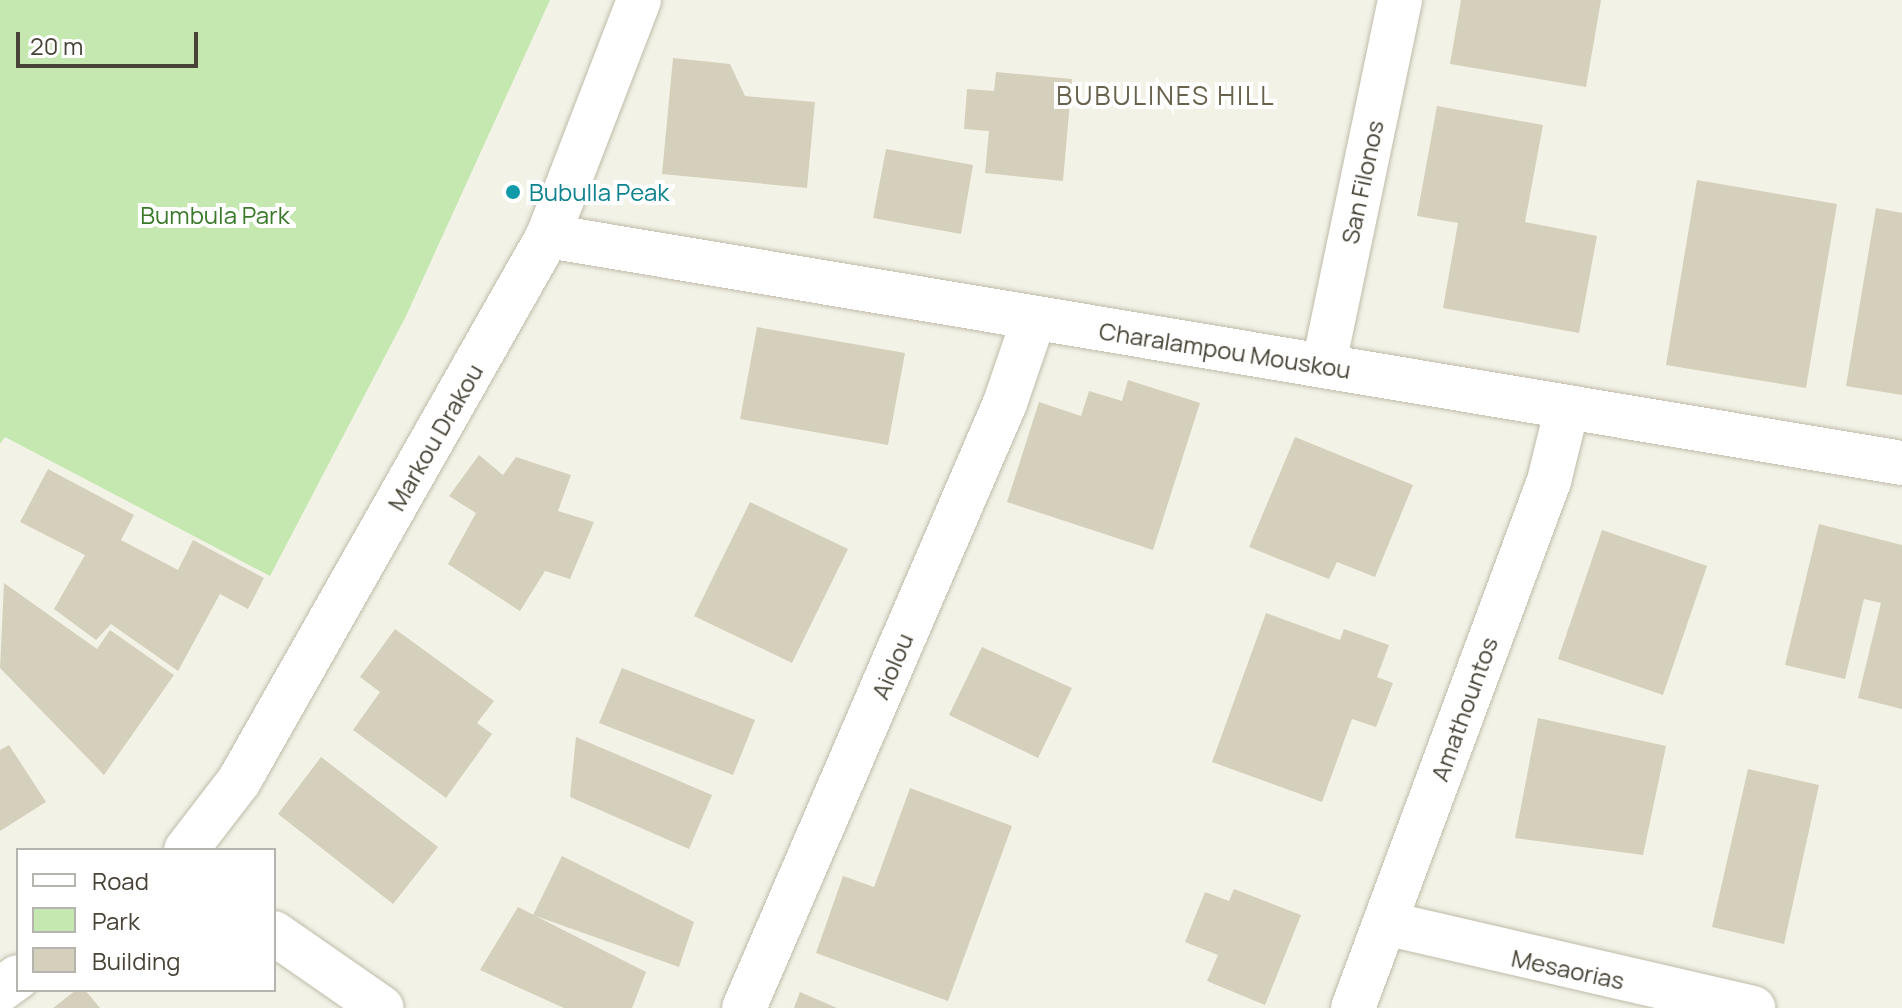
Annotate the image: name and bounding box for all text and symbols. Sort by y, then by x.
scale bar [20,16,202,66]
text: 20 m [30,29,83,62]
district label: BUBULINES HILL [1056,80,1276,112]
street label: San Filonos [1335,118,1389,246]
place label: Bubulla Peak [529,178,669,206]
marker: Bubulla Peak [504,183,522,201]
park label: Bumbula Park [140,201,290,229]
street label: Charalampou Mouskou [1097,316,1353,384]
street label: Markou Drakou [381,358,489,516]
street label: Aiolou [865,629,919,703]
street label: Amathountos [1425,633,1503,785]
legend [16,848,276,992]
text: Road [92,864,149,897]
text: Park [92,904,140,937]
street label: Mesaorias [1509,943,1627,995]
text: Building [92,944,180,977]

